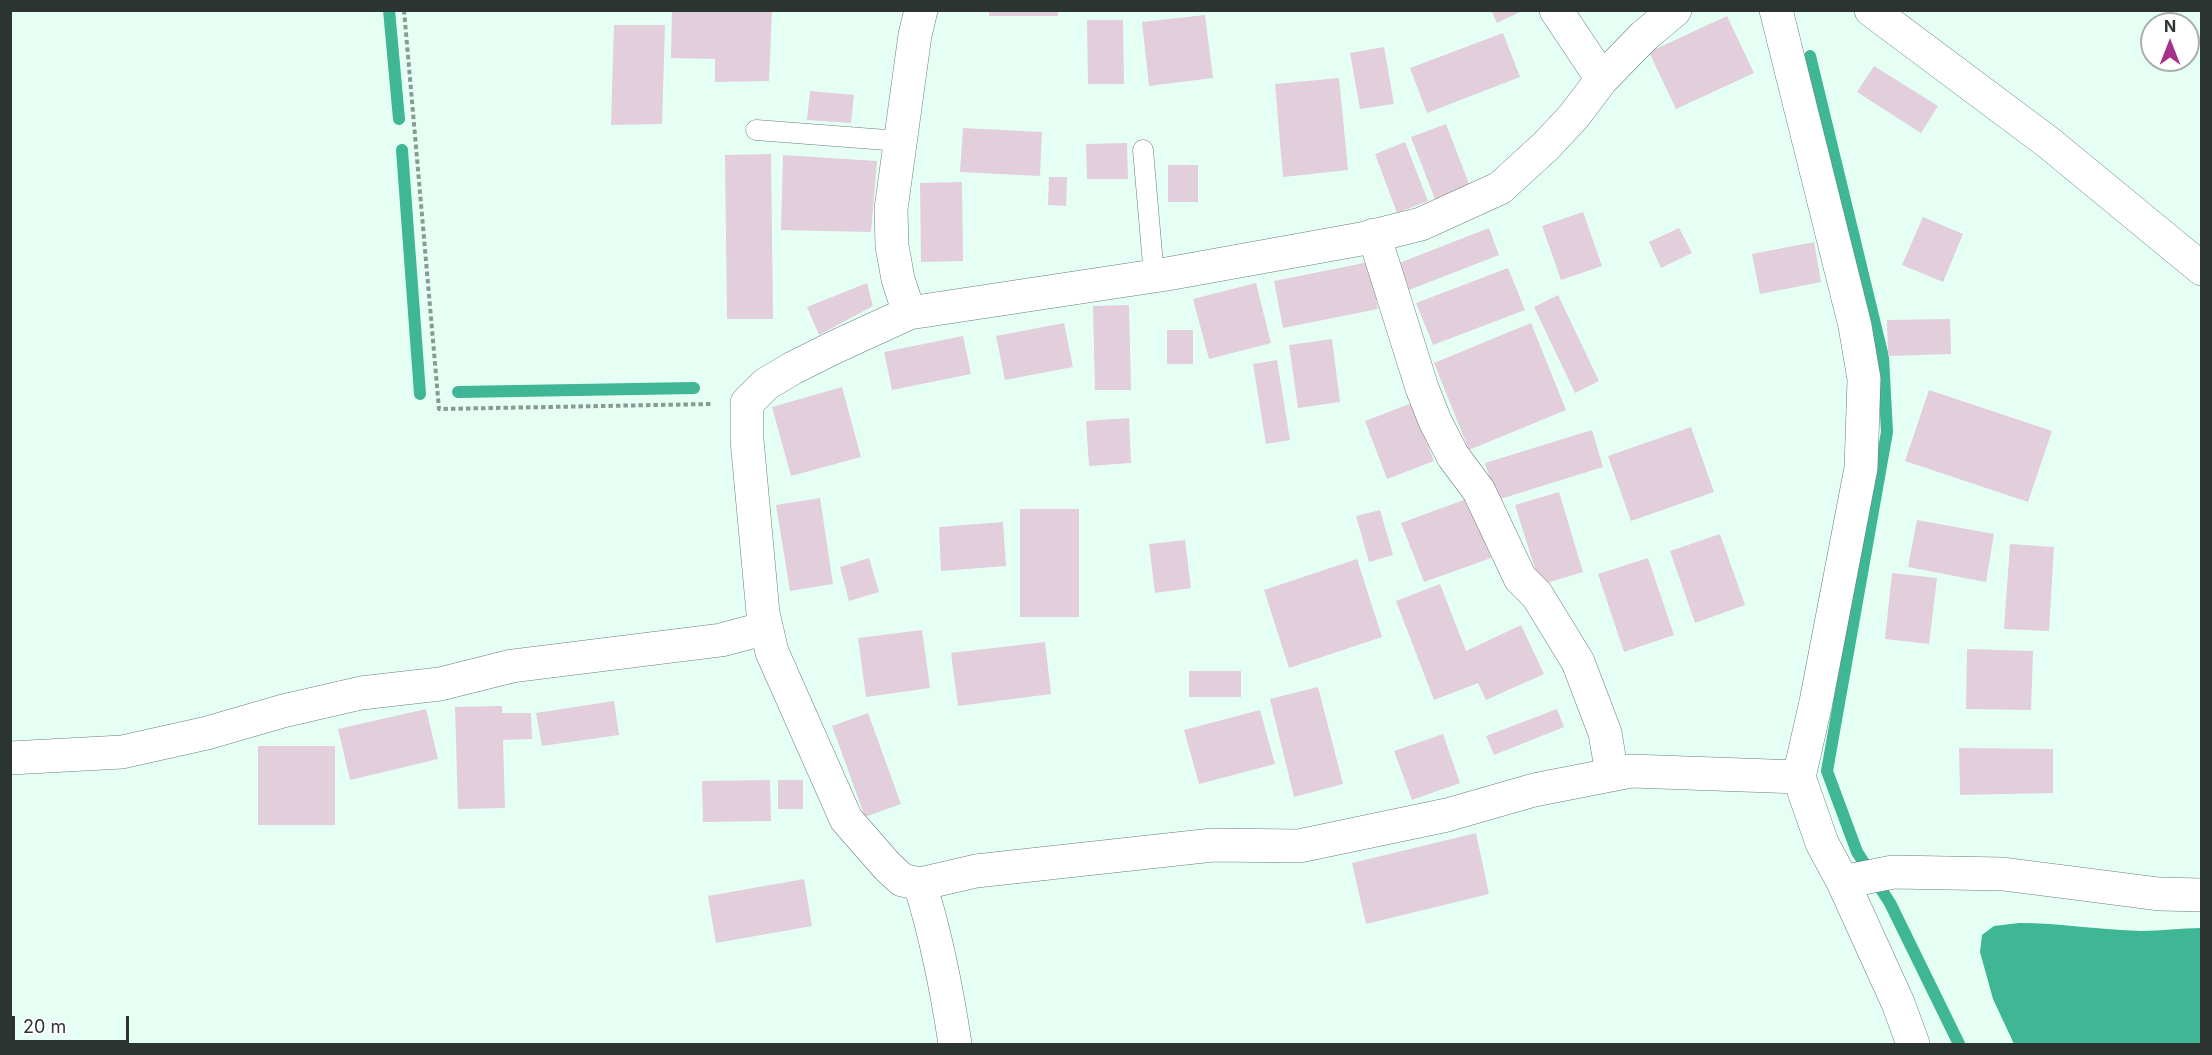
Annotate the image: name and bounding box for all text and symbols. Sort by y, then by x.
north arrow [2140,12,2200,72]
text: N [2164,16,2176,36]
scale bar [15,1004,132,1042]
text: 20 m [23,1016,66,1037]

